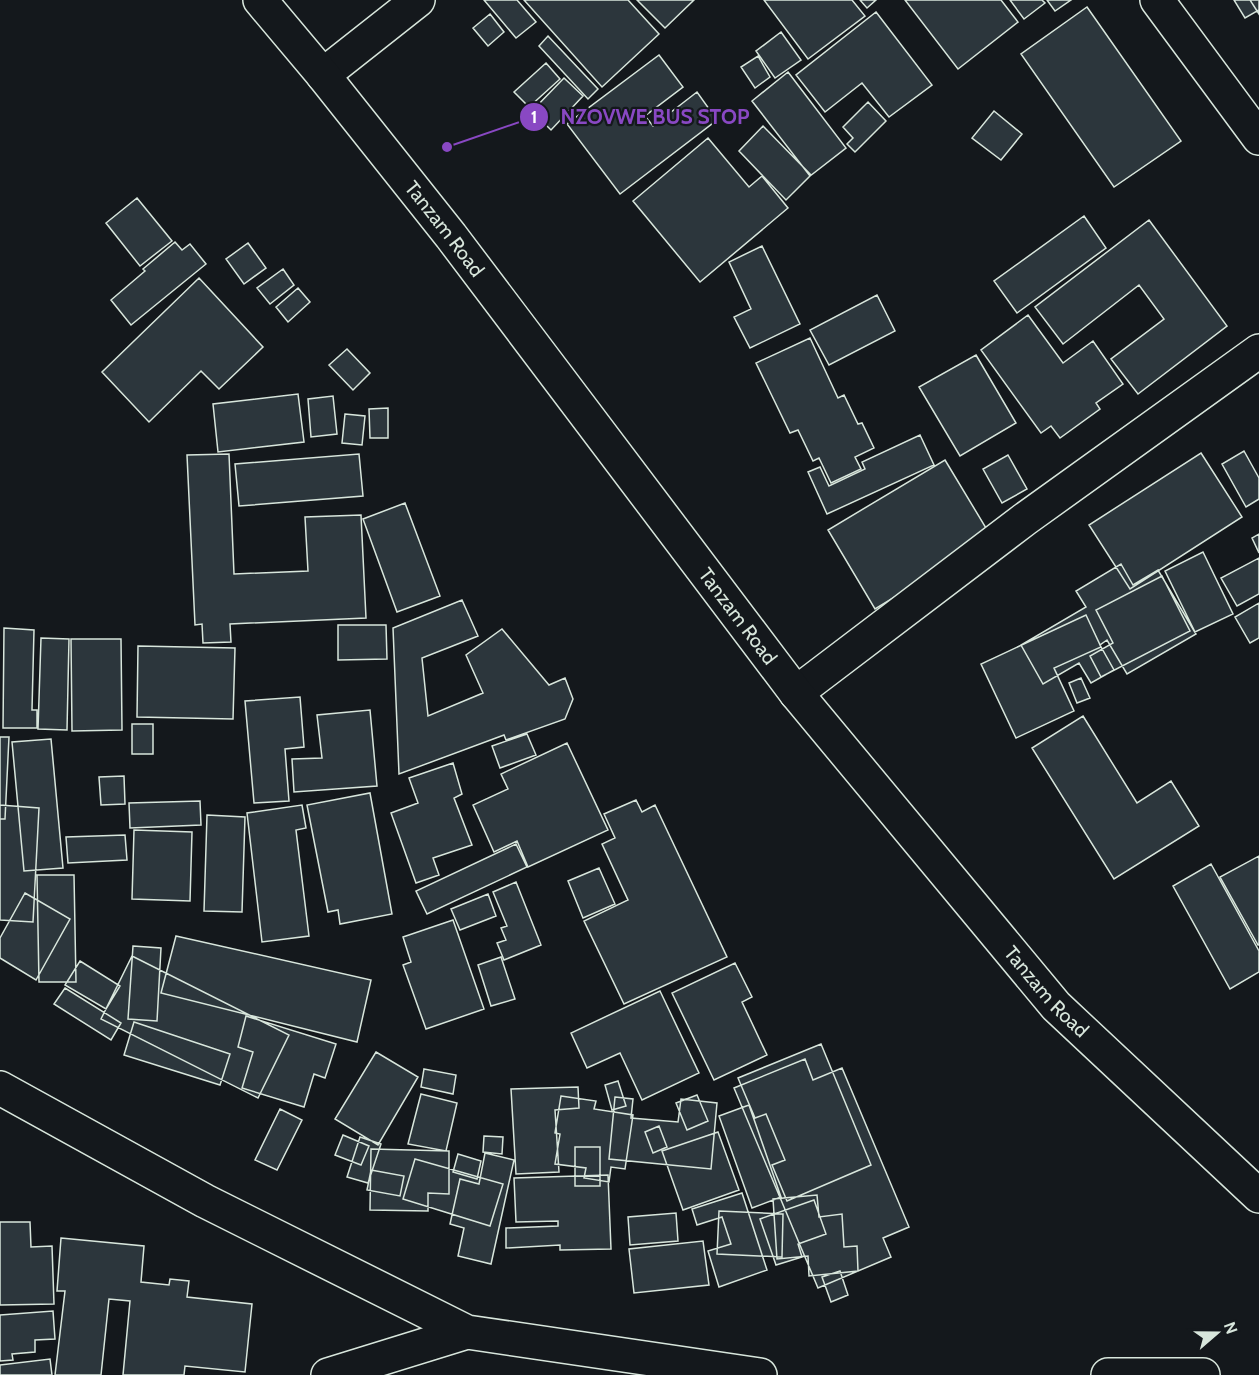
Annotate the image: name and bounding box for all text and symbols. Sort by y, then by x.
callout: NZOVWE BUS STOP [519,97,762,136]
text: NZOVWE BUS STOP [561,104,750,129]
text: 1 [531,106,537,128]
street label: Tanzam Road [400,176,489,281]
street label: Tanzam Road [694,563,782,669]
street label: Tanzam Road [999,941,1094,1042]
north arrow [1187,1303,1247,1363]
text: N [1220,1319,1241,1337]

